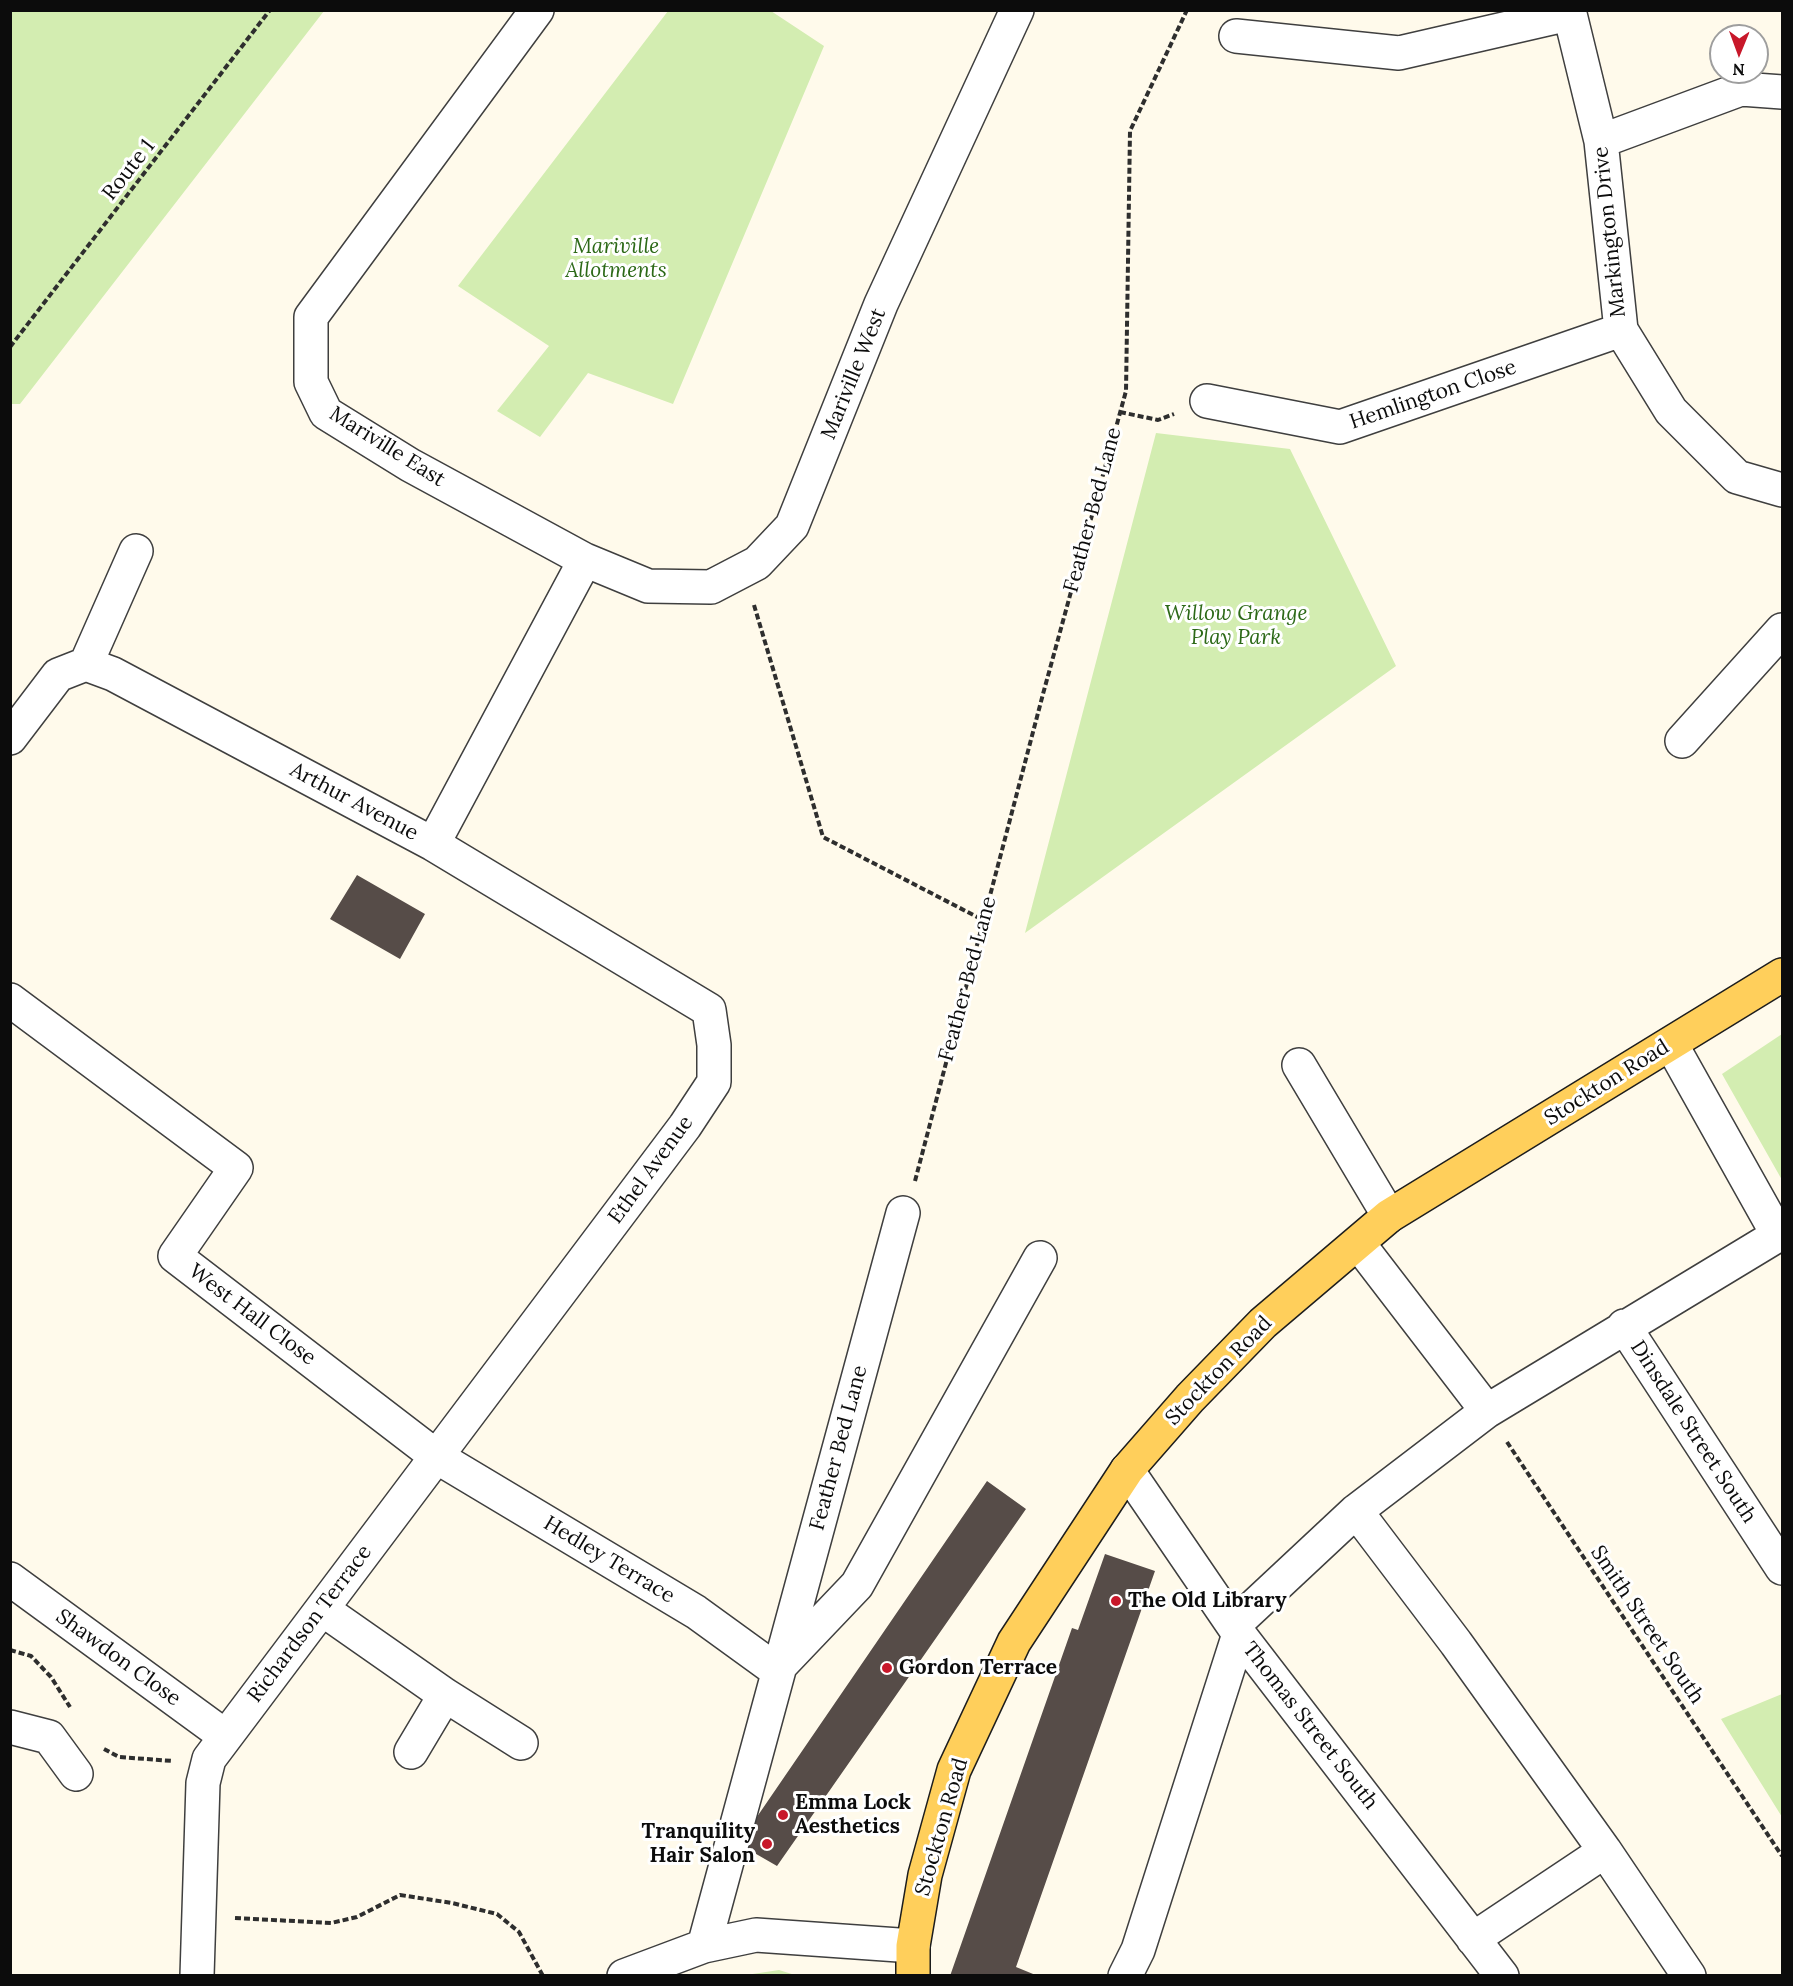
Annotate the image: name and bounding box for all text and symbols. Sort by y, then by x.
north arrow [1709,24,1769,84]
text: N [1732,60,1745,80]
street label: Route 1 [97,134,161,206]
street label: Markington Drive [1588,145,1632,319]
park label: Mariville Allotments [565,234,667,284]
street label: Mariville West [816,305,892,443]
street label: Hemlington Close [1346,355,1520,435]
street label: Mariville East [324,401,450,493]
street label: Feather Bed Lane [1059,425,1127,595]
park label: Willow Grange Play Park [1164,601,1308,651]
street label: Arthur Avenue [286,758,422,846]
street label: Feather Bed Lane [934,894,1002,1064]
street label: Stockton Road [1540,1035,1674,1131]
street label: Ethel Avenue [603,1111,699,1229]
street label: West Hall Close [183,1259,321,1371]
street label: Stockton Road [1161,1311,1277,1431]
street label: Dinsdale Street South [1625,1336,1761,1528]
street label: Feather Bed Lane [805,1363,873,1533]
street label: Hedley Terrace [539,1511,679,1609]
street label: Richardson Terrace [243,1540,377,1708]
street label: Smith Street South [1585,1541,1709,1709]
place label: The Old Library [1128,1588,1286,1614]
marker: The Old Library [1109,1594,1123,1608]
street label: Shawdon Close [51,1604,185,1712]
street label: Thomas Street South [1237,1637,1383,1815]
place label: Gordon Terrace [899,1655,1057,1681]
marker: Gordon Terrace [880,1661,894,1675]
street label: Stockton Road [910,1755,974,1899]
place label: Emma Lock Aesthetics [795,1790,911,1840]
marker: Emma Lock Aesthetics [776,1808,790,1822]
place label: Tranquility Hair Salon [642,1819,755,1869]
marker: Tranquility Hair Salon [760,1837,774,1851]

